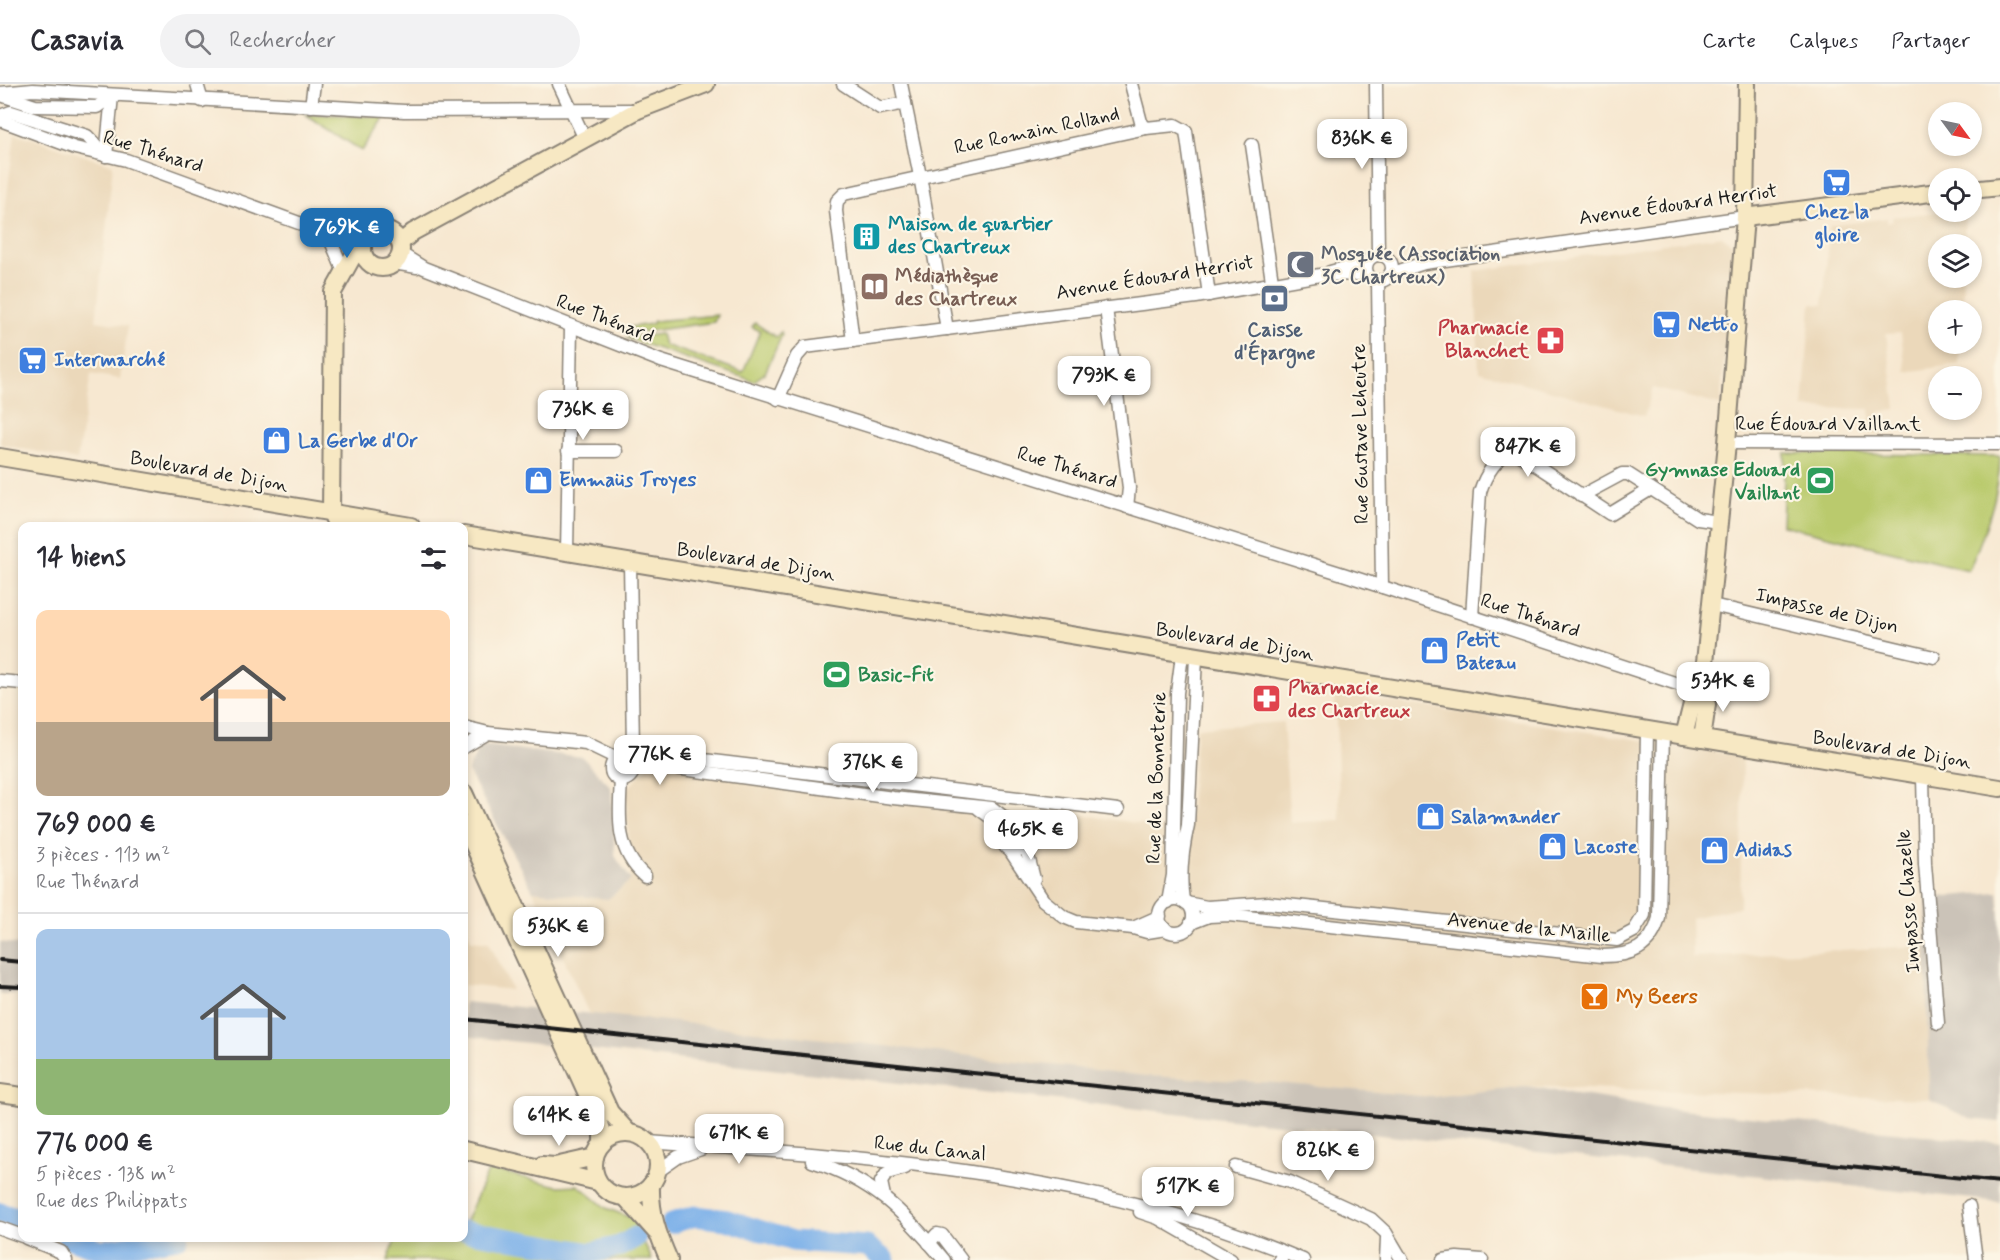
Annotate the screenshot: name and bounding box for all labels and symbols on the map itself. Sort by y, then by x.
street label: Rue Romain Rolland [952,100,1122,162]
north arrow [1928,102,1982,156]
pin: 836K € [1313,119,1411,170]
street label: Rue Thénard [100,124,206,180]
supermarket icon: Chez la gloire [1821,166,1853,198]
street label: Avenue Édouard Herriot [1577,178,1779,232]
place label: Chez la gloire [1805,199,1870,249]
pin: 769K € [298,208,396,259]
place label: Maison de quartier des Chartreux [888,211,1053,261]
building icon: Maison de quartier des Chartreux [851,220,883,252]
place label: Mosquée (Association 3C Chartreux) [1321,241,1500,291]
street label: Avenue Édouard Herriot [1054,249,1256,307]
mosque icon: Mosquée (Association 3C Chartreux) [1284,249,1316,281]
place label: Médiathèque des Chartreux [895,263,1017,313]
library icon: Médiathèque des Chartreux [858,271,890,303]
bank icon: Caisse d'Épargne [1259,283,1291,315]
street label: Rue Thénard [552,288,658,350]
supermarket icon: Netto [1651,309,1683,341]
place label: Netto [1688,312,1739,339]
place label: Pharmacie Blanchet [1438,315,1530,365]
place label: Caisse d'Épargne [1234,317,1316,369]
pharmacy icon: Pharmacie Blanchet [1534,324,1566,356]
supermarket icon: Intermarché [17,344,49,376]
street label: Rue Gustave Leheutre [1346,344,1376,524]
place label: Intermarché [54,347,165,374]
pin: 793K € [1055,356,1153,407]
pin: 736K € [534,390,632,441]
street label: Rue Édouard Vaillant [1735,411,1921,438]
shop icon: La Gerbe d'Or [261,425,293,457]
pin: 847K € [1479,427,1577,478]
place label: La Gerbe d'Or [298,428,418,455]
street label: Rue Thénard [1014,440,1120,496]
street label: Boulevard de Dijon [128,445,291,499]
place label: Gymnase Edouard Vaillant [1645,457,1801,507]
shop icon: Emmaüs Troyes [522,464,554,496]
sports icon: Gymnase Edouard Vaillant [1805,465,1837,497]
place label: Emmaüs Troyes [559,467,696,494]
street label: Boulevard de Dijon [675,536,837,588]
street label: Impasse de Dijon [1753,581,1901,641]
street label: Rue Thénard [1477,587,1583,645]
street label: Boulevard de Dijon [1154,616,1316,668]
place label: Petit Bateau [1456,627,1516,677]
shop icon: Petit Bateau [1419,635,1451,667]
sports icon: Basic-Fit [821,659,853,691]
place label: Basic-Fit [858,662,934,689]
pin: 534K € [1674,662,1772,713]
place label: Pharmacie des Chartreux [1288,675,1410,725]
pharmacy icon: Pharmacie des Chartreux [1251,683,1283,715]
street label: Rue de la Bonneterie [1141,692,1173,864]
street label: Boulevard de Dijon [1811,724,1973,776]
pin: 776K € [611,735,709,786]
pin: 376K € [824,743,922,794]
shop icon: Salamander [1414,801,1446,833]
place label: Salamander [1451,804,1561,831]
pin: 465K € [982,810,1080,861]
street label: Impasse Chazelle [1891,828,1927,974]
shop icon: Lacoste [1537,831,1569,863]
place label: Lacoste [1574,834,1638,861]
shop icon: Adidas [1698,834,1730,866]
place label: Adidas [1735,837,1792,864]
street label: Avenue de la Maille [1446,906,1612,950]
pin: 536K € [509,907,607,958]
bar icon: My Beers [1579,981,1611,1013]
place label: My Beers [1616,984,1698,1011]
pin: 614K € [510,1096,608,1147]
pin: 671K € [690,1114,788,1165]
street label: Rue du Canal [873,1130,987,1168]
pin: 826K € [1279,1131,1377,1182]
pin: 517K € [1139,1167,1237,1218]

